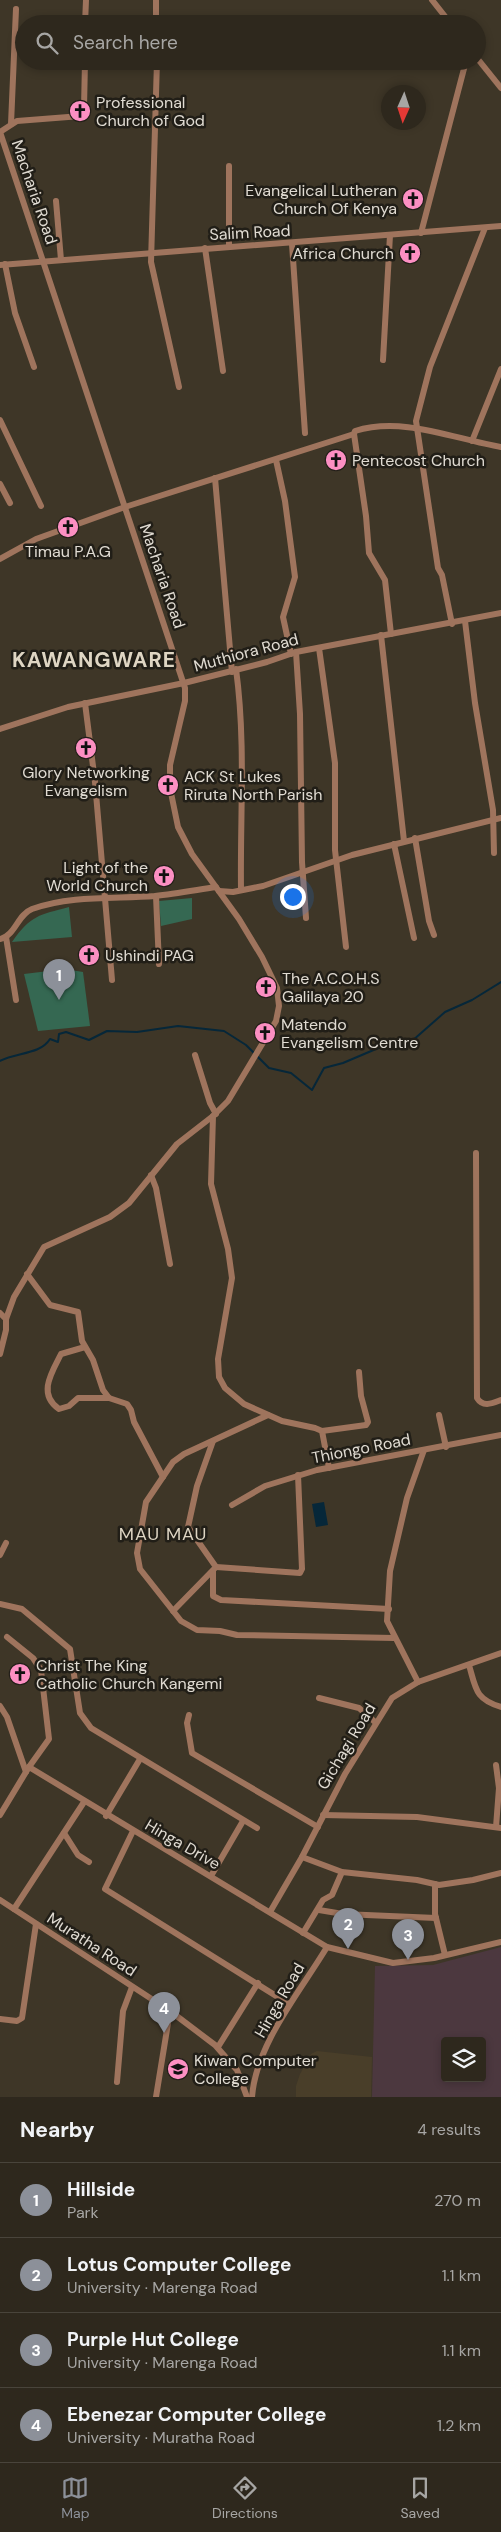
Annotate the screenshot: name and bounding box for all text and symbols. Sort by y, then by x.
search box [15,15,486,70]
icon: search [33,29,61,57]
text: Search here [73,30,178,55]
north arrow [381,85,426,130]
place label: Professional Church of God [96,92,205,131]
church icon: Professional Church of God [68,99,92,123]
street label: Macharia Road [7,137,62,247]
place label: Evangelical Lutheran Church Of Kenya [245,180,397,219]
church icon: Evangelical Lutheran Church Of Kenya [401,187,425,211]
street label: Salim Road [209,220,291,245]
church icon: Africa Church [398,241,422,265]
place label: Africa Church [293,243,394,264]
church icon: Pentecost Church [324,448,348,472]
place label: Pentecost Church [352,450,485,471]
church icon: Timau P.A.G [56,515,80,539]
street label: Macharia Road [135,521,190,631]
place label: Timau P.A.G [25,541,111,562]
street label: Muthiora Road [191,628,301,677]
district label: KAWANGWARE [12,646,176,674]
church icon: Glory Networking Evangelism [74,736,98,760]
place label: Glory Networking Evangelism [22,762,150,801]
place label: ACK St Lukes Riruta North Parish [184,766,322,805]
church icon: ACK St Lukes Riruta North Parish [156,773,180,797]
place label: Light of the World Church [46,857,148,896]
church icon: Light of the World Church [152,864,176,888]
your location [280,884,306,910]
church icon: Ushindi PAG [77,943,101,967]
place label: Ushindi PAG [105,945,194,966]
pin: 1 [43,959,75,1000]
place label: The A.C.O.H.S Galilaya 20 [282,968,379,1007]
church icon: The A.C.O.H.S Galilaya 20 [254,975,278,999]
place label: Matendo Evangelism Centre [281,1014,418,1053]
church icon: Matendo Evangelism Centre [253,1021,277,1045]
street label: Thiongo Road [310,1429,412,1468]
district label: MAU MAU [119,1522,207,1546]
place label: Christ The King Catholic Church Kangemi [36,1655,222,1694]
church icon: Christ The King Catholic Church Kangemi [8,1662,32,1686]
street label: Gichagi Road [312,1699,380,1793]
street label: Hinga Drive [141,1814,224,1874]
street label: Muratha Road [43,1908,141,1981]
pin: 2 [332,1908,364,1949]
pin: 3 [392,1919,424,1960]
street label: Hinga Road [250,1959,309,2041]
pin: 4 [148,1992,180,2033]
map controls [441,2037,486,2082]
button: layers [441,2037,486,2082]
place label: Kiwan Computer College [194,2050,317,2089]
school or university icon: Kiwan Computer College [166,2057,190,2081]
text: Nearby [20,2116,94,2144]
text: 4 results [417,2119,481,2140]
text: Hillside [67,2177,135,2202]
text: 1 [33,2190,39,2211]
text: 270 m [434,2190,481,2211]
text: Park [67,2202,99,2223]
text: Lotus Computer College [67,2252,292,2277]
text: 2 [31,2265,41,2286]
text: 1.1 km [442,2265,481,2286]
text: University · Marenga Road [67,2277,257,2298]
text: Purple Hut College [67,2327,239,2352]
text: 3 [31,2340,41,2361]
text: 1.1 km [442,2340,481,2361]
text: University · Marenga Road [67,2352,257,2373]
text: Ebenezar Computer College [67,2402,326,2427]
text: 4 [31,2415,41,2436]
text: 1.2 km [437,2415,481,2436]
text: University · Muratha Road [67,2427,255,2448]
tab: Map [61,2474,89,2522]
tab: Directions [212,2474,278,2522]
tab: Saved [400,2474,440,2522]

